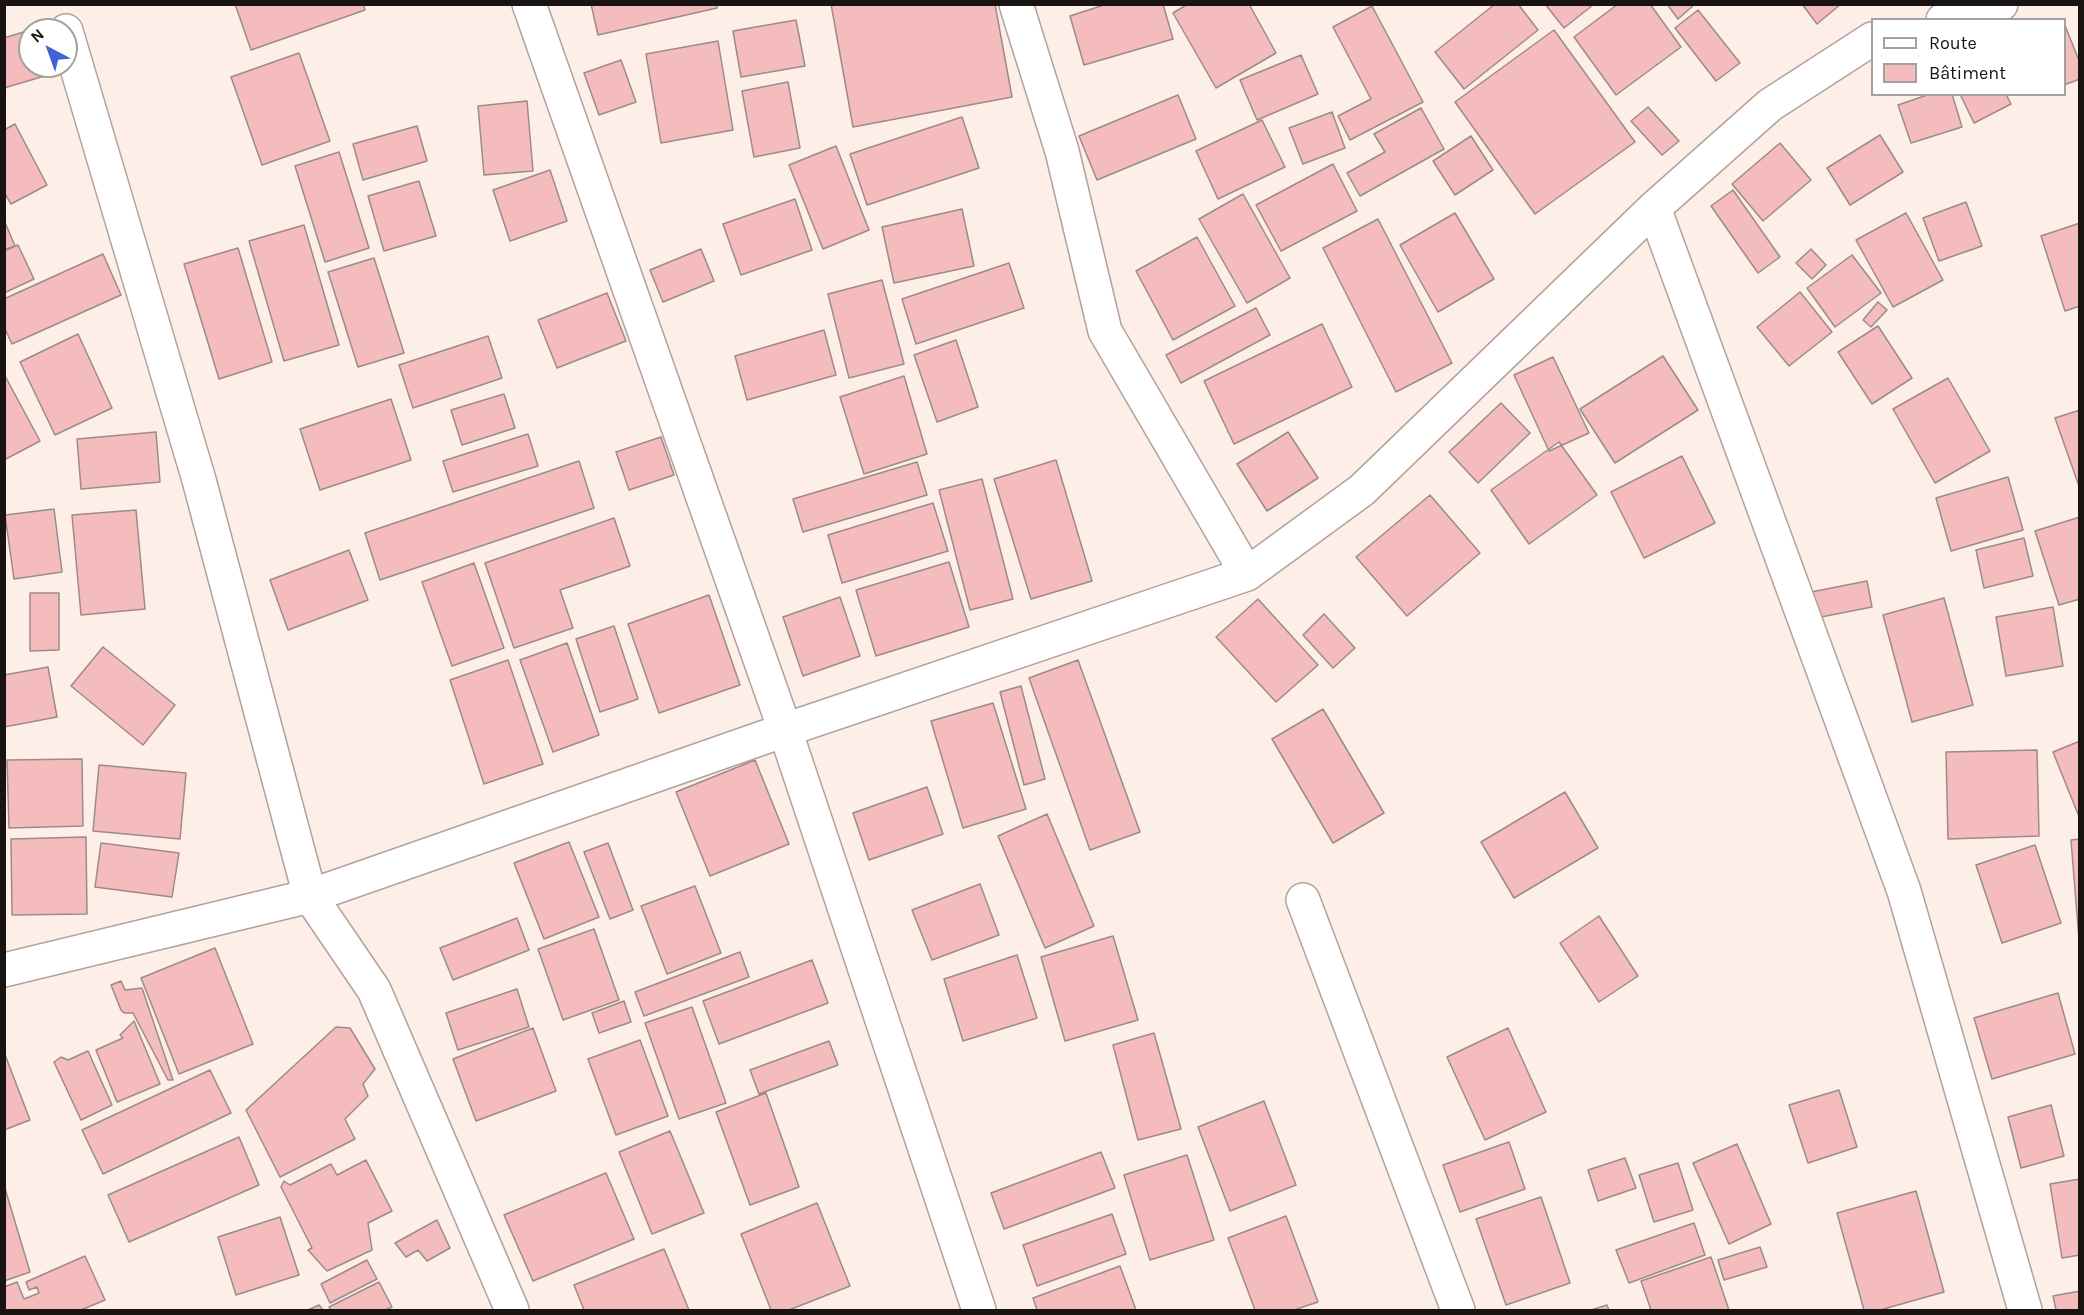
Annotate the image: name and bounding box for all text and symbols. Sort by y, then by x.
north arrow [18,18,78,78]
legend [1871,18,2066,96]
text: N [27,25,48,46]
text: Route [1929,32,1977,54]
text: Bâtiment [1929,62,2006,84]

